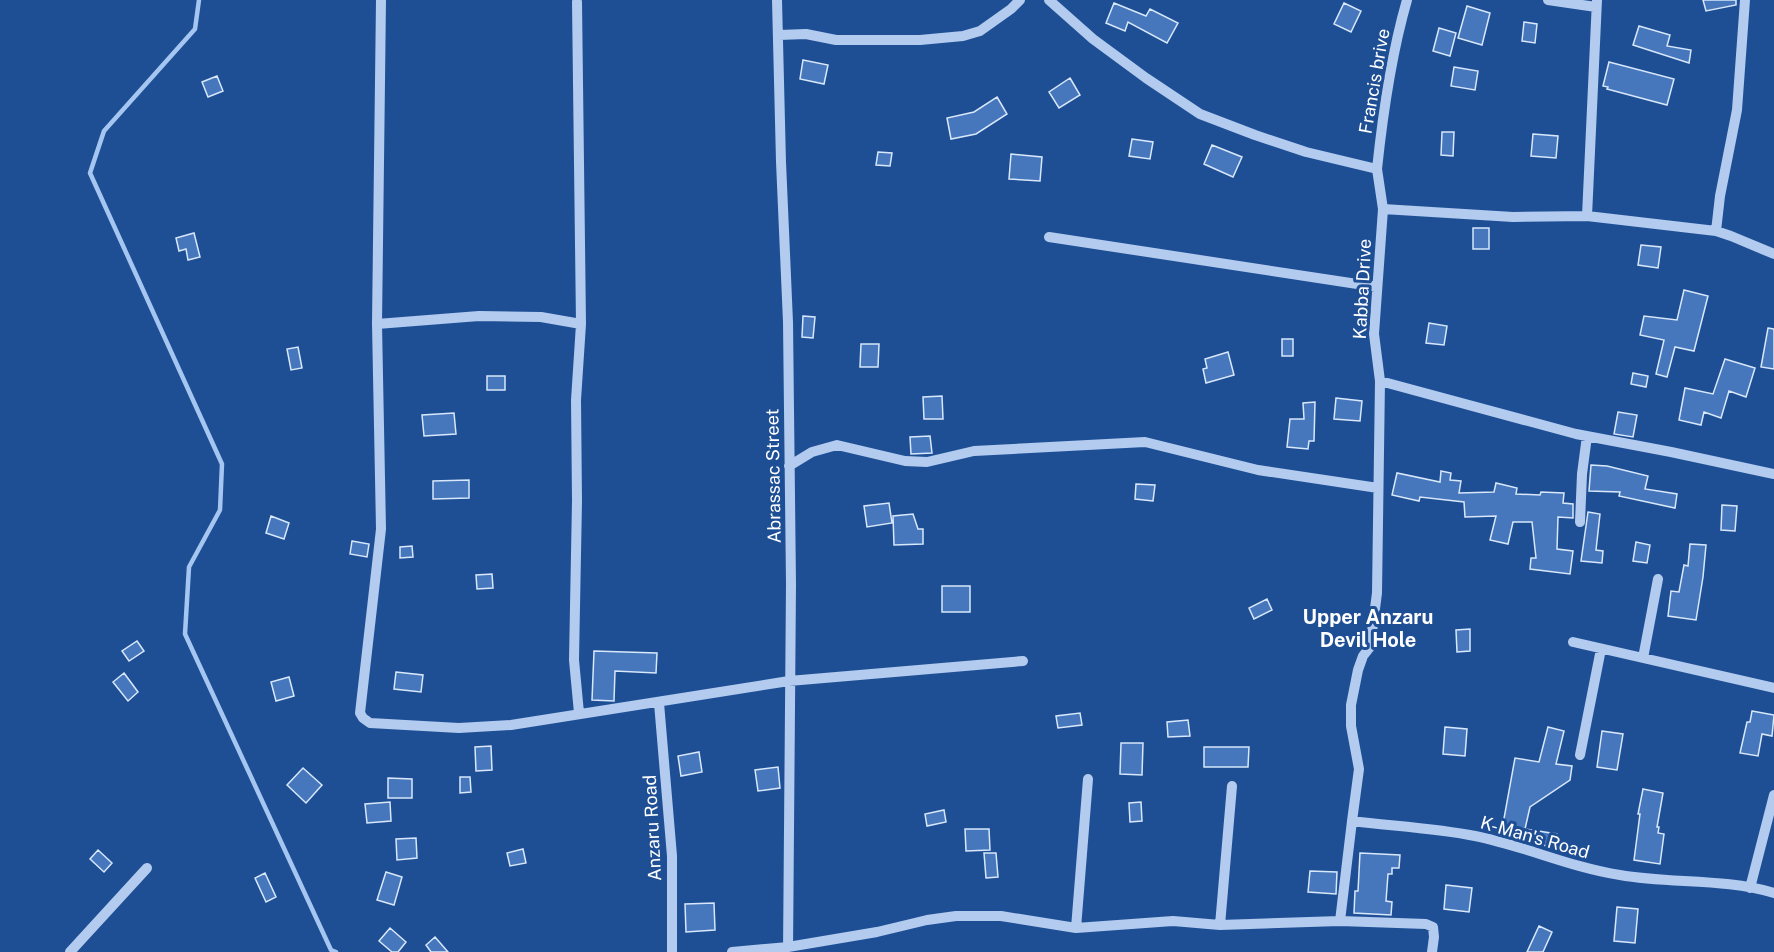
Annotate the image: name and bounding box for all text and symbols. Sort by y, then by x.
street label: Francis brive [1354,27,1394,135]
street label: Kabba Drive [1349,238,1375,340]
street label: Abrassac Street [761,408,785,544]
district label: Upper Anzaru Devil Hole [1303,605,1433,652]
street label: Anzaru Road [639,774,665,882]
street label: K-Man's Road [1478,811,1592,863]

